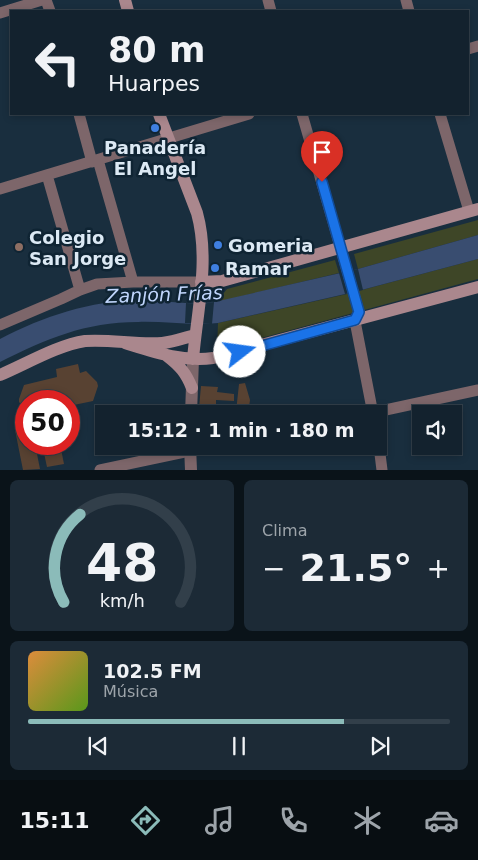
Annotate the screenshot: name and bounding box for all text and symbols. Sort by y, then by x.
icon: left [25,30,90,95]
text: 80 m [108,30,205,70]
text: Huarpes [108,71,200,96]
marker: Panadería El Angel [149,122,161,134]
pin [301,131,343,182]
place label: Panadería El Angel [104,137,206,179]
icon: arrive [308,138,336,166]
place label: Colegio San Jorge [29,227,126,269]
place label: Gomeria [228,235,313,256]
marker: Gomeria [212,239,224,251]
marker: Colegio San Jorge [13,241,25,253]
place label: Ramar [225,258,291,279]
marker: Ramar [209,262,221,274]
water label: Zanjón Frías [104,281,223,307]
position arrow [213,325,265,377]
speed limit sign: 50 [15,390,80,455]
map controls [412,405,462,455]
button: sound [412,405,462,455]
text: 15:12 · 1 min · 180 m [127,419,355,441]
text: Clima [262,521,307,540]
text: 48 [86,533,158,593]
text: 21.5° [300,546,412,590]
text: − [262,552,285,585]
text: + [427,552,450,585]
text: km/h [99,590,145,611]
text: 102.5 FM [103,660,202,682]
text: Música [103,682,158,701]
icon: previous [84,732,112,760]
icon: pause [225,732,253,760]
icon: next [366,732,394,760]
icon: directions [128,803,163,838]
icon: music [202,803,237,838]
icon: phone [276,803,311,838]
icon: climate [350,803,385,838]
icon: car [424,803,459,838]
text: 15:11 [19,808,89,833]

